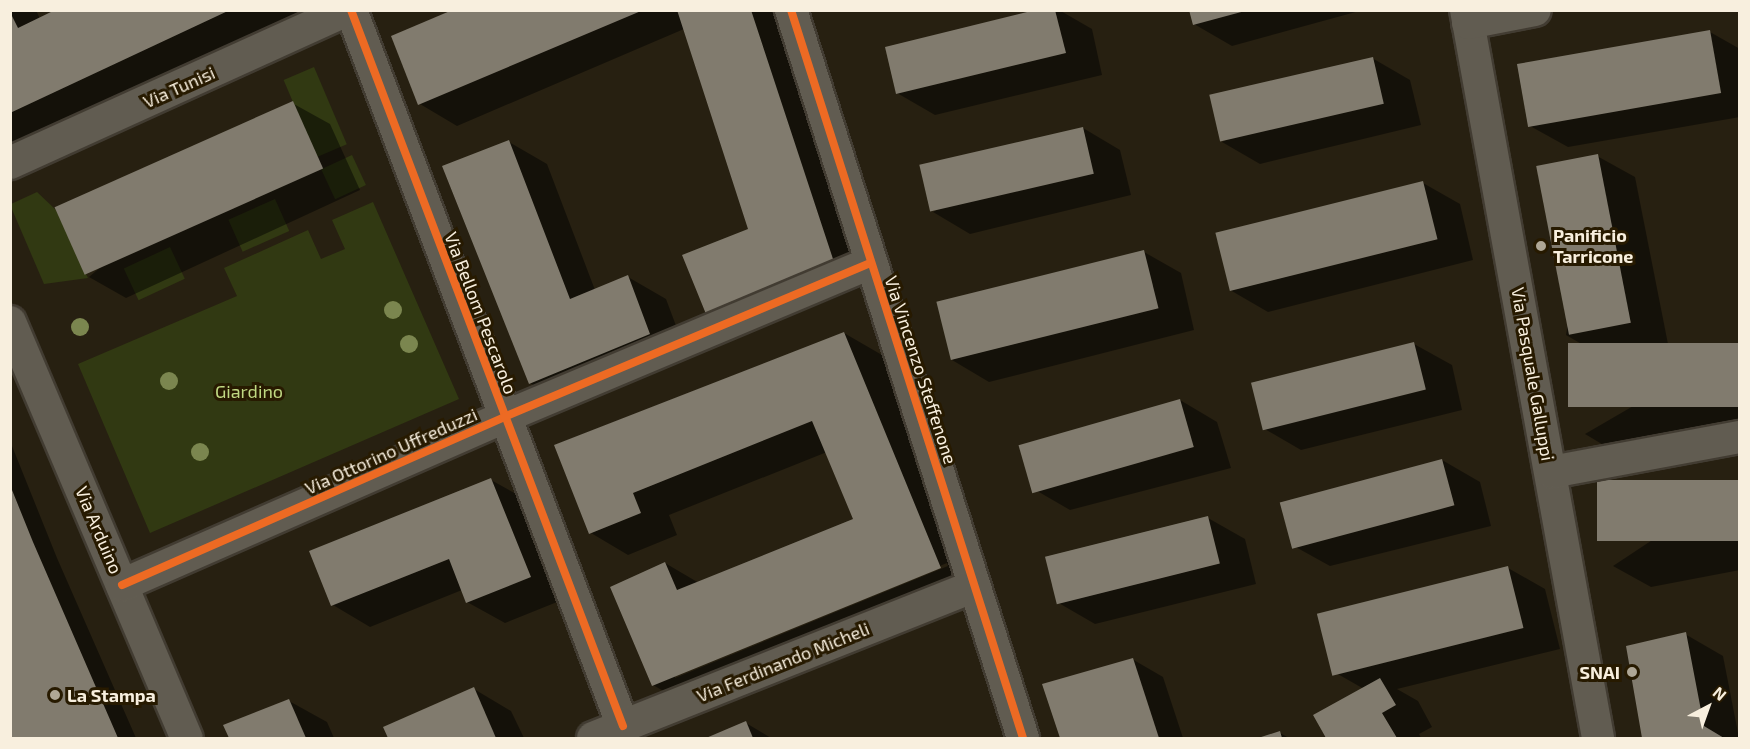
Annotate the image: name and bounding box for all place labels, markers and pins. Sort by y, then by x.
place label: Panificio Tarricone [1553,225,1633,268]
marker: Panificio Tarricone [1534,239,1548,253]
place label: SNAI [1579,661,1620,683]
marker: SNAI [1625,665,1639,679]
place label: La Stampa [67,684,156,706]
marker: La Stampa [48,688,62,702]

